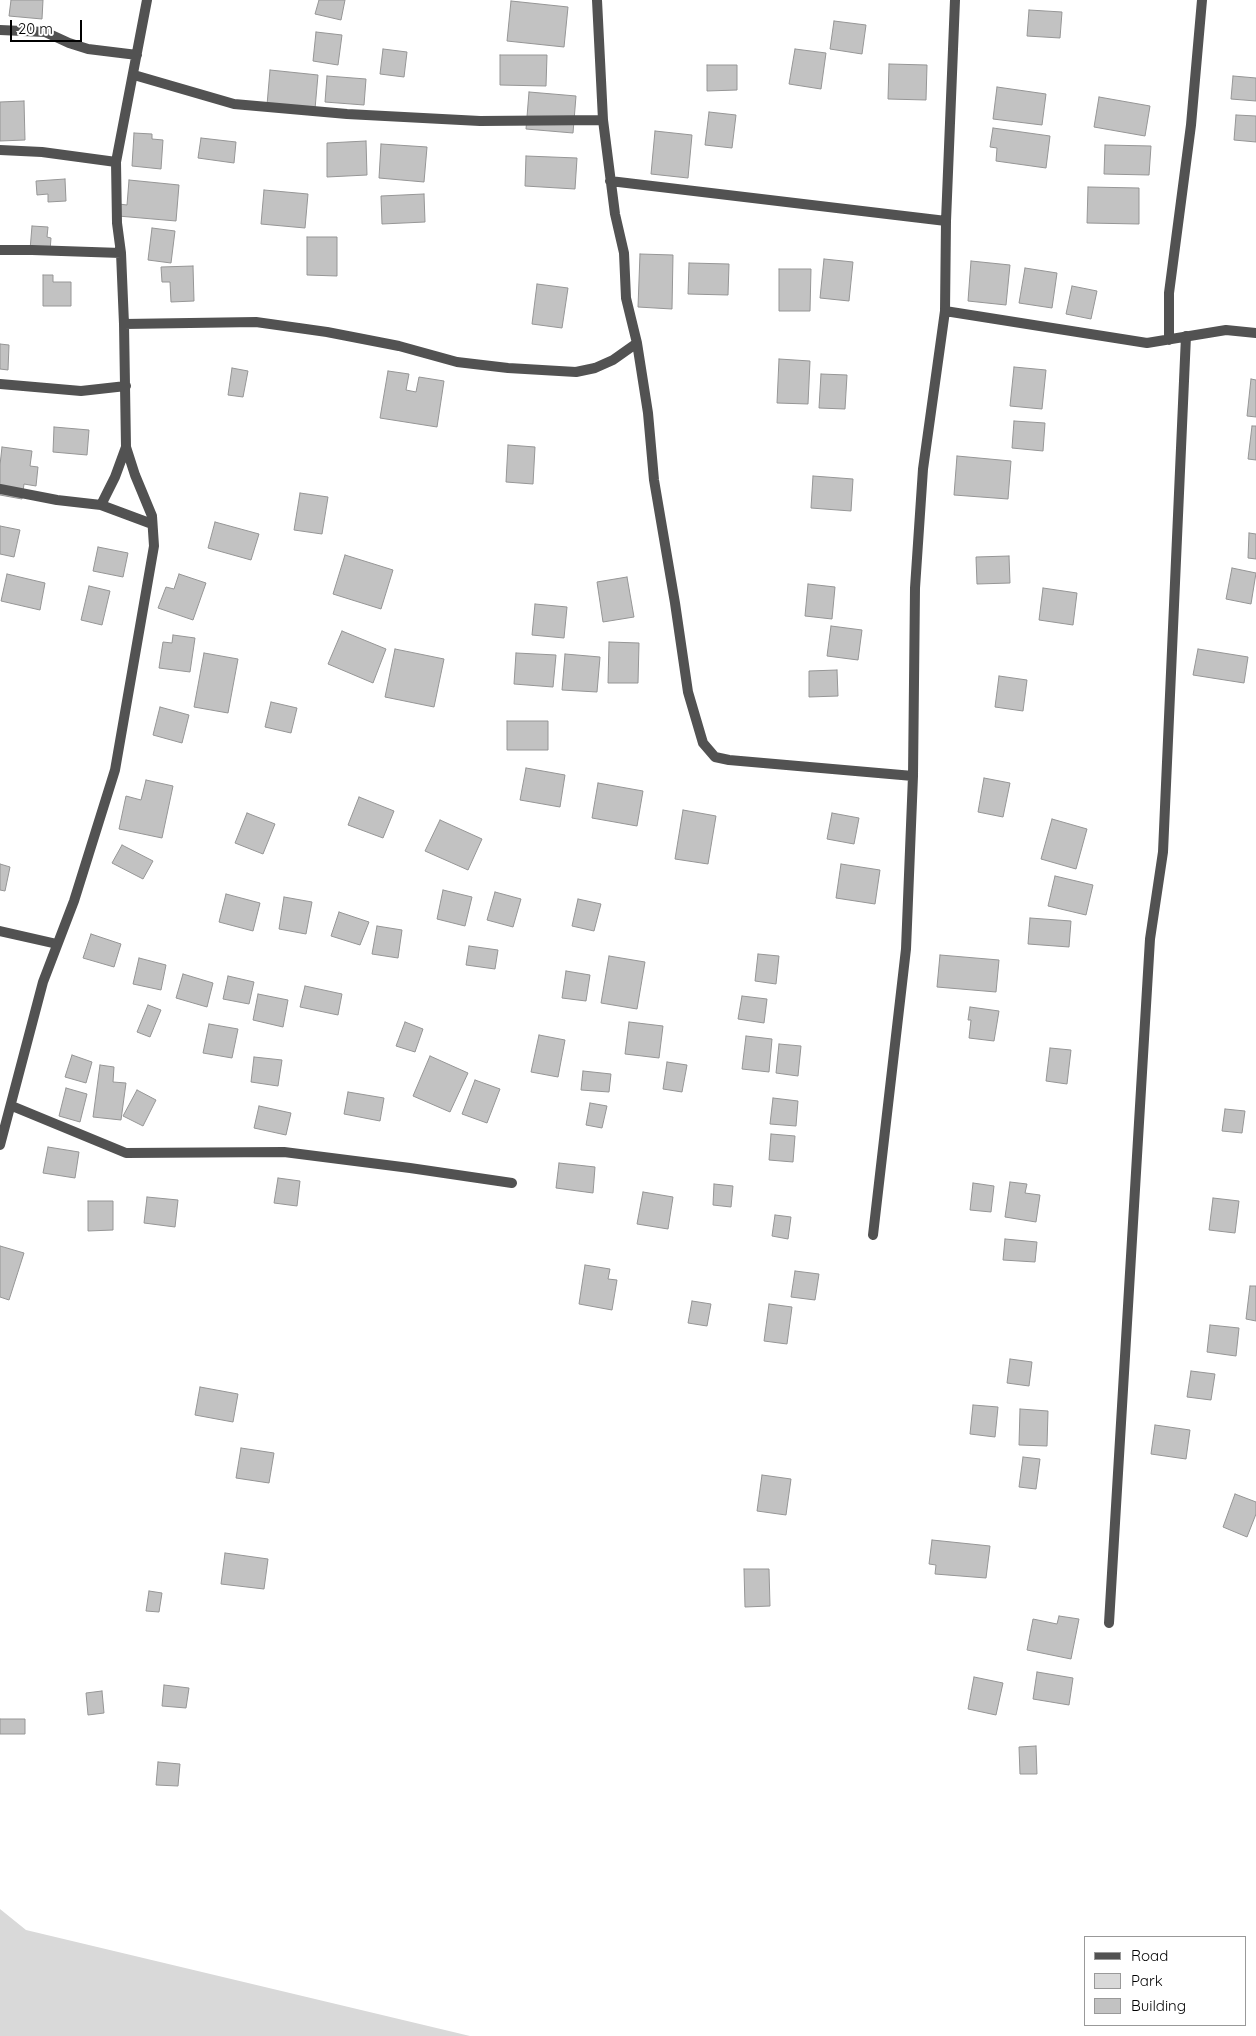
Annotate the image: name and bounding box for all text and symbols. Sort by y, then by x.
scale bar [12,10,85,42]
text: 20 m [18,19,53,38]
legend [1084,1936,1246,2026]
text: Road [1131,1946,1168,1965]
text: Park [1131,1971,1163,1990]
text: Building [1131,1996,1186,2015]

